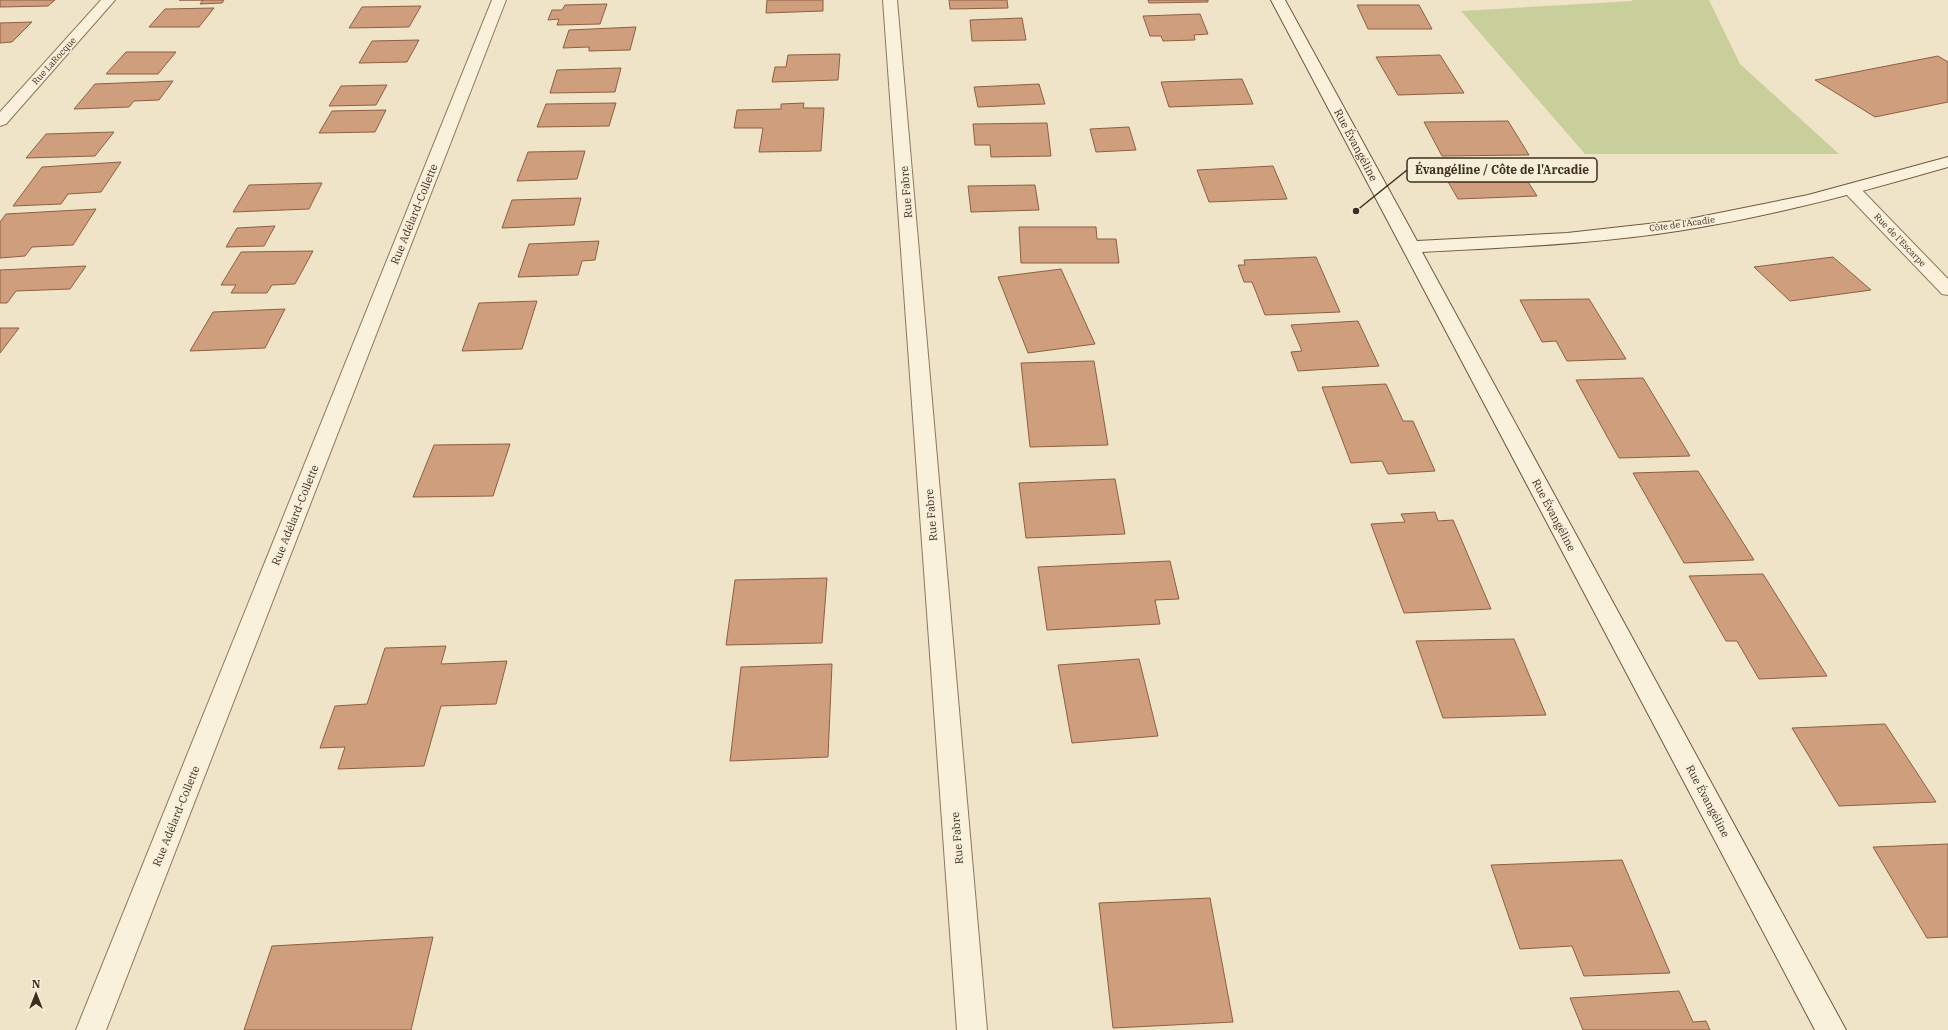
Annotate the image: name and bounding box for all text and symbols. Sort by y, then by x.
street label: Rue LaRocque [29,34,78,87]
street label: Rue Évangéline [1331,106,1381,184]
callout: Évangéline / Côte de l'Arcadie [1407,158,1597,182]
text: Évangéline / Côte de l'Arcadie [1415,161,1589,177]
street label: Rue Adélard-Collette [387,162,441,266]
street label: Rue Fabre [897,165,915,219]
street label: Rue de l'Escarpe [1872,211,1929,269]
street label: Côte de l'Acadie [1648,213,1716,234]
street label: Rue Adélard-Collette [268,463,322,567]
street label: Rue Évangéline [1529,476,1579,554]
street label: Rue Fabre [922,488,940,542]
street label: Rue Évangéline [1683,762,1733,840]
street label: Rue Adélard-Collette [149,764,203,868]
street label: Rue Fabre [948,811,966,865]
north arrow [16,974,56,1014]
text: N [32,977,41,991]

